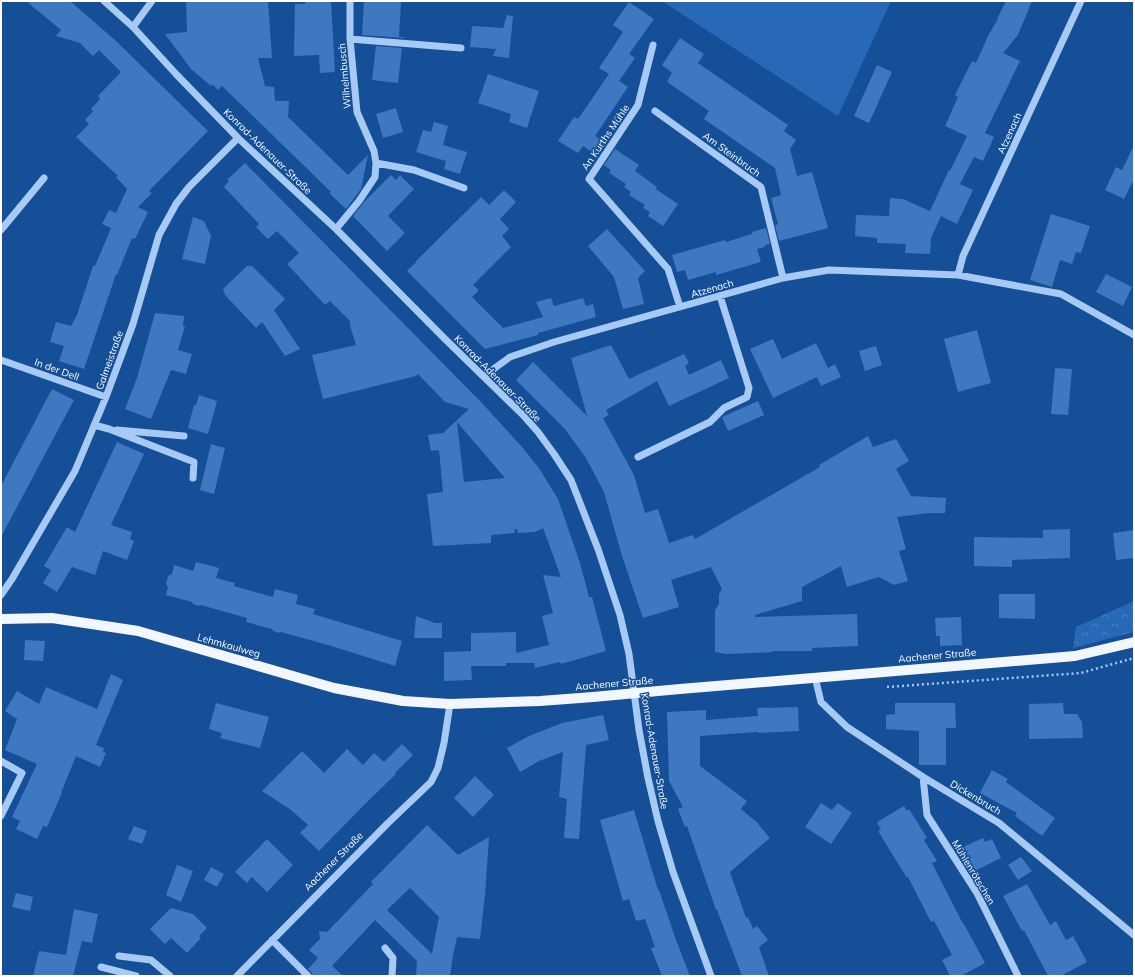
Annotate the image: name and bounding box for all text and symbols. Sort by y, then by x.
street label: Wilhelmbusch [335,42,354,109]
street label: An Kurths Mühle [579,102,632,173]
street label: Konrad-Adenauer-Straße [221,106,315,197]
street label: Atzenach [994,110,1025,156]
street label: Am Steinbruch [700,129,763,180]
street label: Atzenach [689,276,735,301]
street label: Galmeistraße [93,329,126,392]
street label: Konrad-Adenauer-Straße [451,332,544,425]
street label: In der Dell [33,355,81,384]
street label: Lehmkaulweg [196,630,262,661]
street label: Aachener Straße [898,646,977,665]
street label: Aachener Straße [575,674,654,693]
street label: Konrad-Adenauer-Straße [638,692,671,810]
street label: Dickenbruch [948,777,1004,818]
street label: Aachener Straße [301,829,366,894]
street label: Mühlenrötschen [949,837,998,907]

